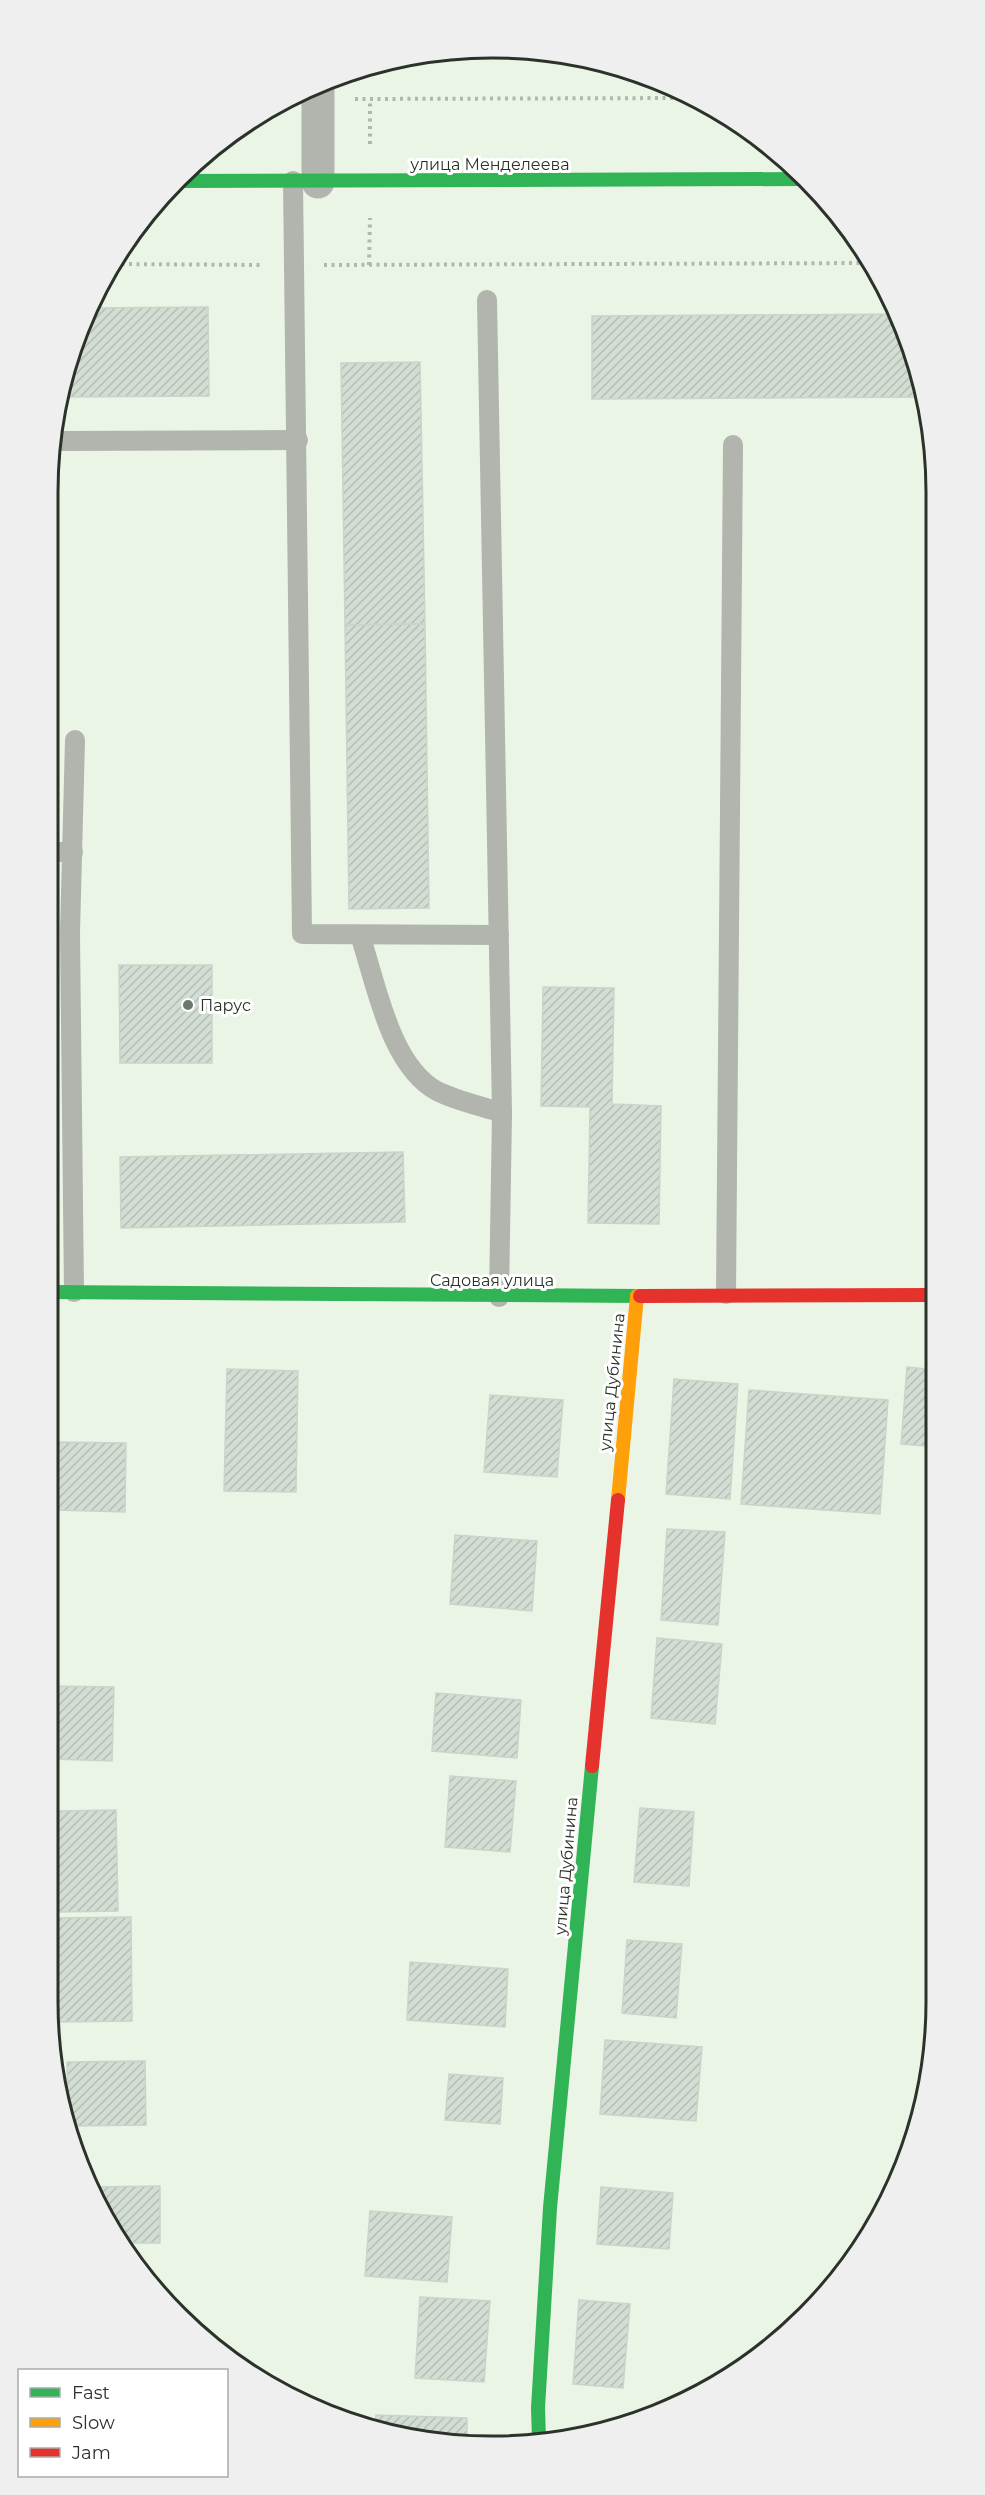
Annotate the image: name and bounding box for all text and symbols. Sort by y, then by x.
street label: улица Менделеева [409,155,570,174]
place label: Парус [200,996,251,1015]
marker: Парус [181,998,195,1012]
street label: Садовая улица [430,1271,554,1290]
street label: улица Дубинина [595,1312,629,1453]
street label: улица Дубинина [550,1796,582,1937]
legend [18,2369,228,2477]
text: Fast [72,2382,110,2404]
text: Slow [72,2412,115,2434]
text: Jam [71,2442,111,2464]

